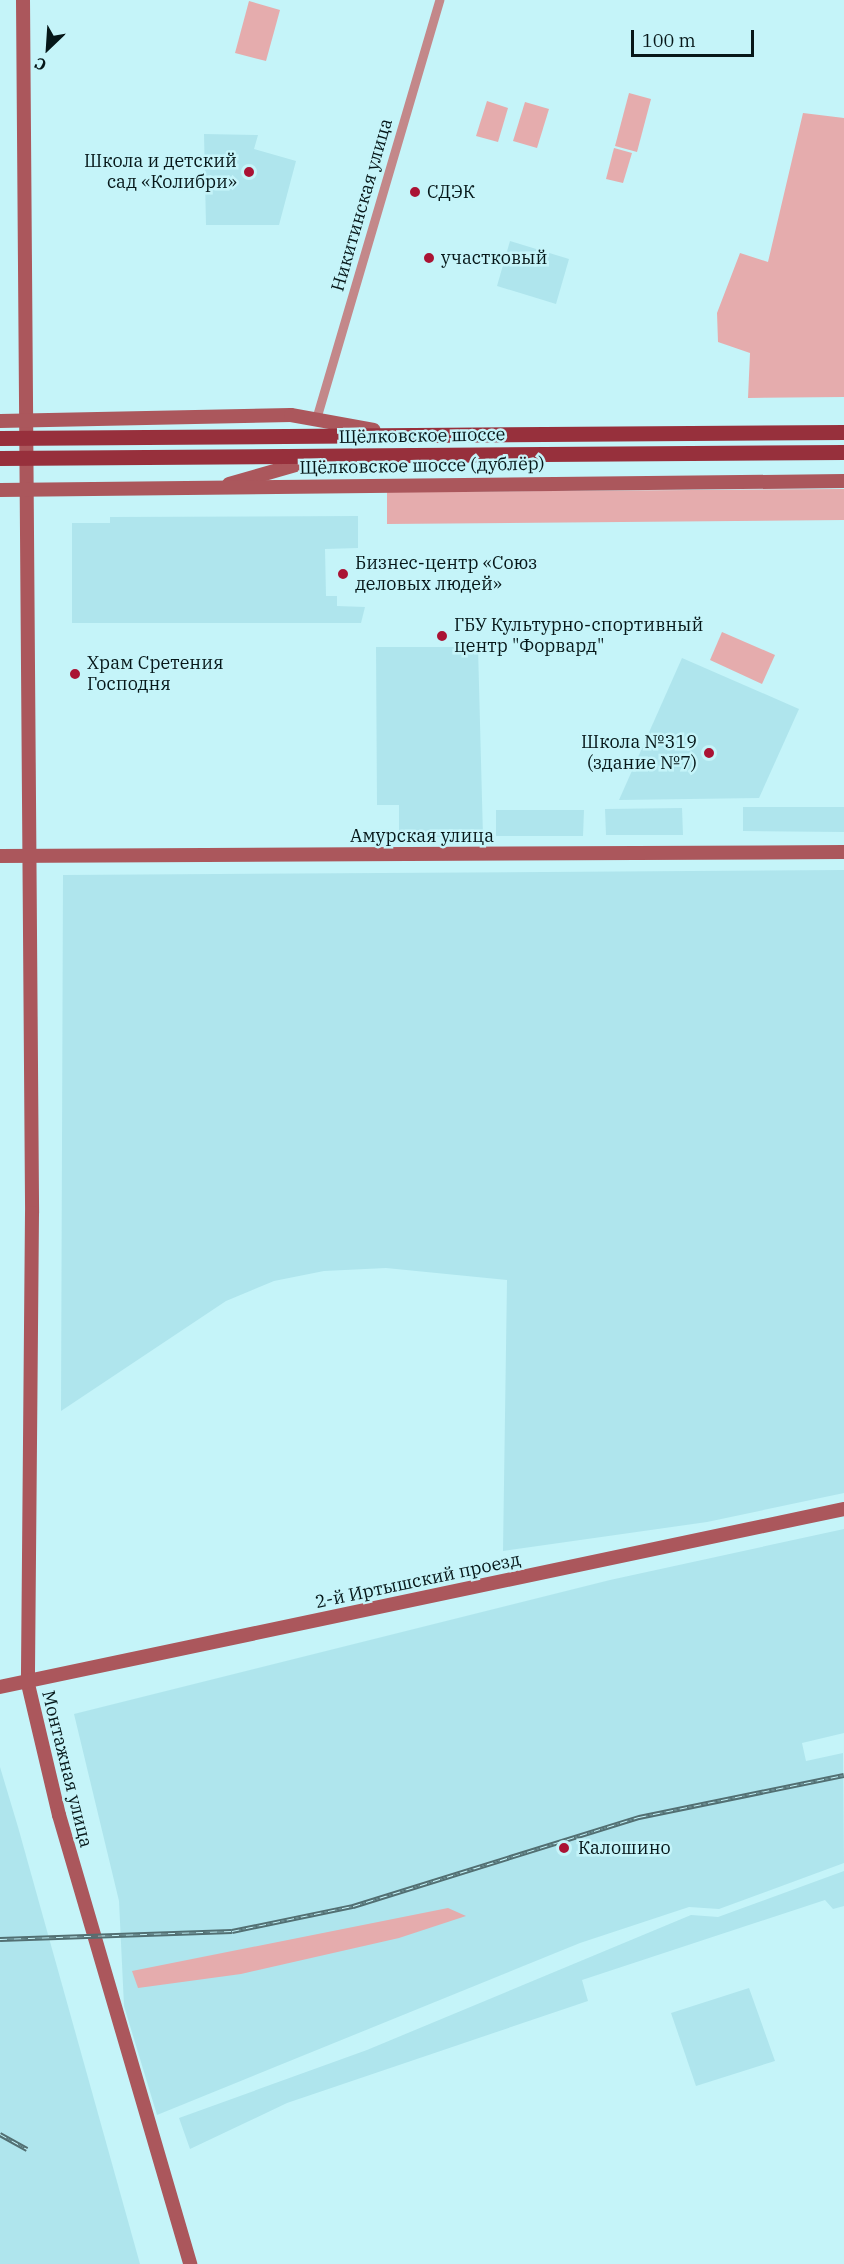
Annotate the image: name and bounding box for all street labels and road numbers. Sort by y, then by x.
street label: Никитинская улица [327,116,397,294]
street label: Щёлковское шоссе [338,424,506,448]
street label: Щёлковское шоссе (дублёр) [299,453,545,479]
street label: Амурская улица [350,825,494,847]
street label: 2-й Иртышский проезд [313,1549,523,1613]
street label: Монтажная улица [37,1688,97,1850]

